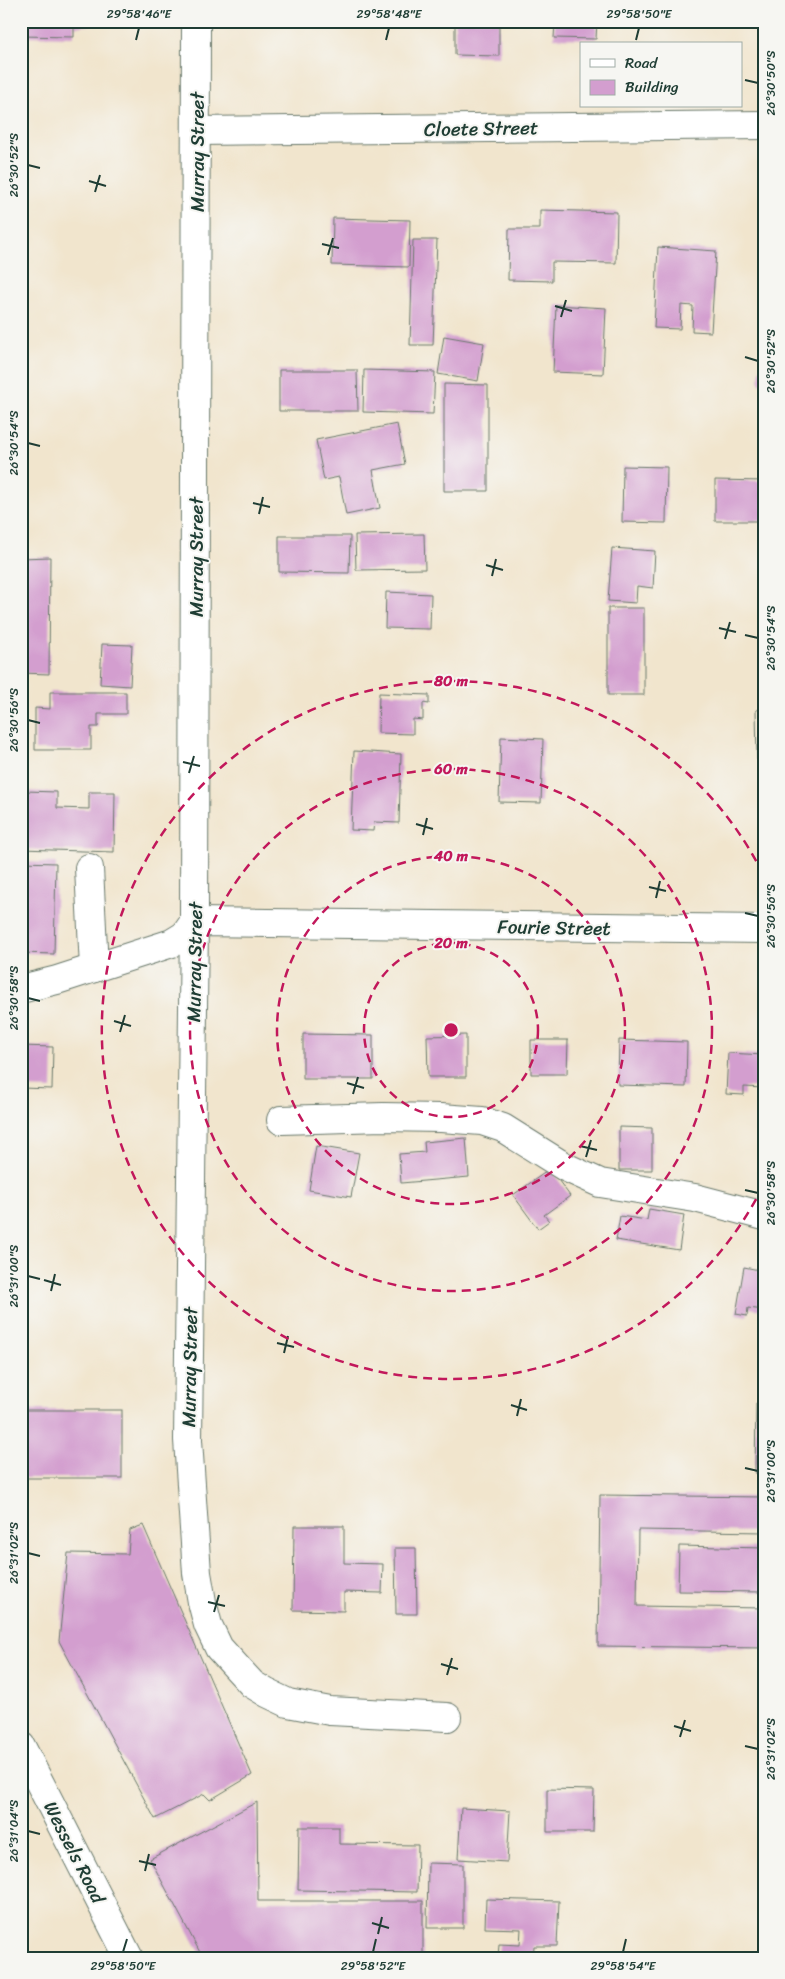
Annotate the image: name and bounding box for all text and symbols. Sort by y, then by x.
text: 29°58'46"E [107,3,173,25]
text: 29°58'48"E [357,3,423,25]
text: 29°58'50"E [606,3,673,25]
legend [580,42,742,108]
text: Road [625,50,658,76]
text: 26°30'50"S [760,50,782,115]
text: Building [625,74,679,100]
street label: Murray Street [181,91,214,212]
street label: Cloete Street [424,111,538,146]
text: 26°30'52"S [3,132,25,197]
text: 26°30'52"S [760,328,782,393]
text: 26°30'54"S [3,410,25,475]
street label: Murray Street [180,496,213,617]
text: 26°30'54"S [760,605,782,670]
text: 80 m [433,668,468,694]
text: 26°30'56"S [3,687,25,752]
text: 60 m [433,756,468,782]
text: 40 m [433,843,469,869]
text: 26°30'56"S [760,883,782,948]
street label: Murray Street [177,900,212,1022]
street label: Fourie Street [497,910,611,945]
text: 20 m [433,930,468,956]
text: 26°30'58"S [3,965,25,1030]
centre of rings [442,1021,460,1039]
text: 26°30'58"S [760,1160,782,1225]
text: 26°31'00"S [3,1244,25,1307]
street label: Murray Street [172,1305,207,1427]
text: 26°31'00"S [760,1439,782,1502]
text: 26°31'02"S [3,1521,25,1584]
text: 26°31'02"S [760,1717,782,1780]
street label: Wessels Road [35,1795,115,1910]
text: 26°31'04"S [3,1799,25,1862]
text: 29°58'50"E [90,1955,157,1977]
text: 29°58'52"E [341,1955,407,1977]
text: 29°58'54"E [591,1955,657,1977]

